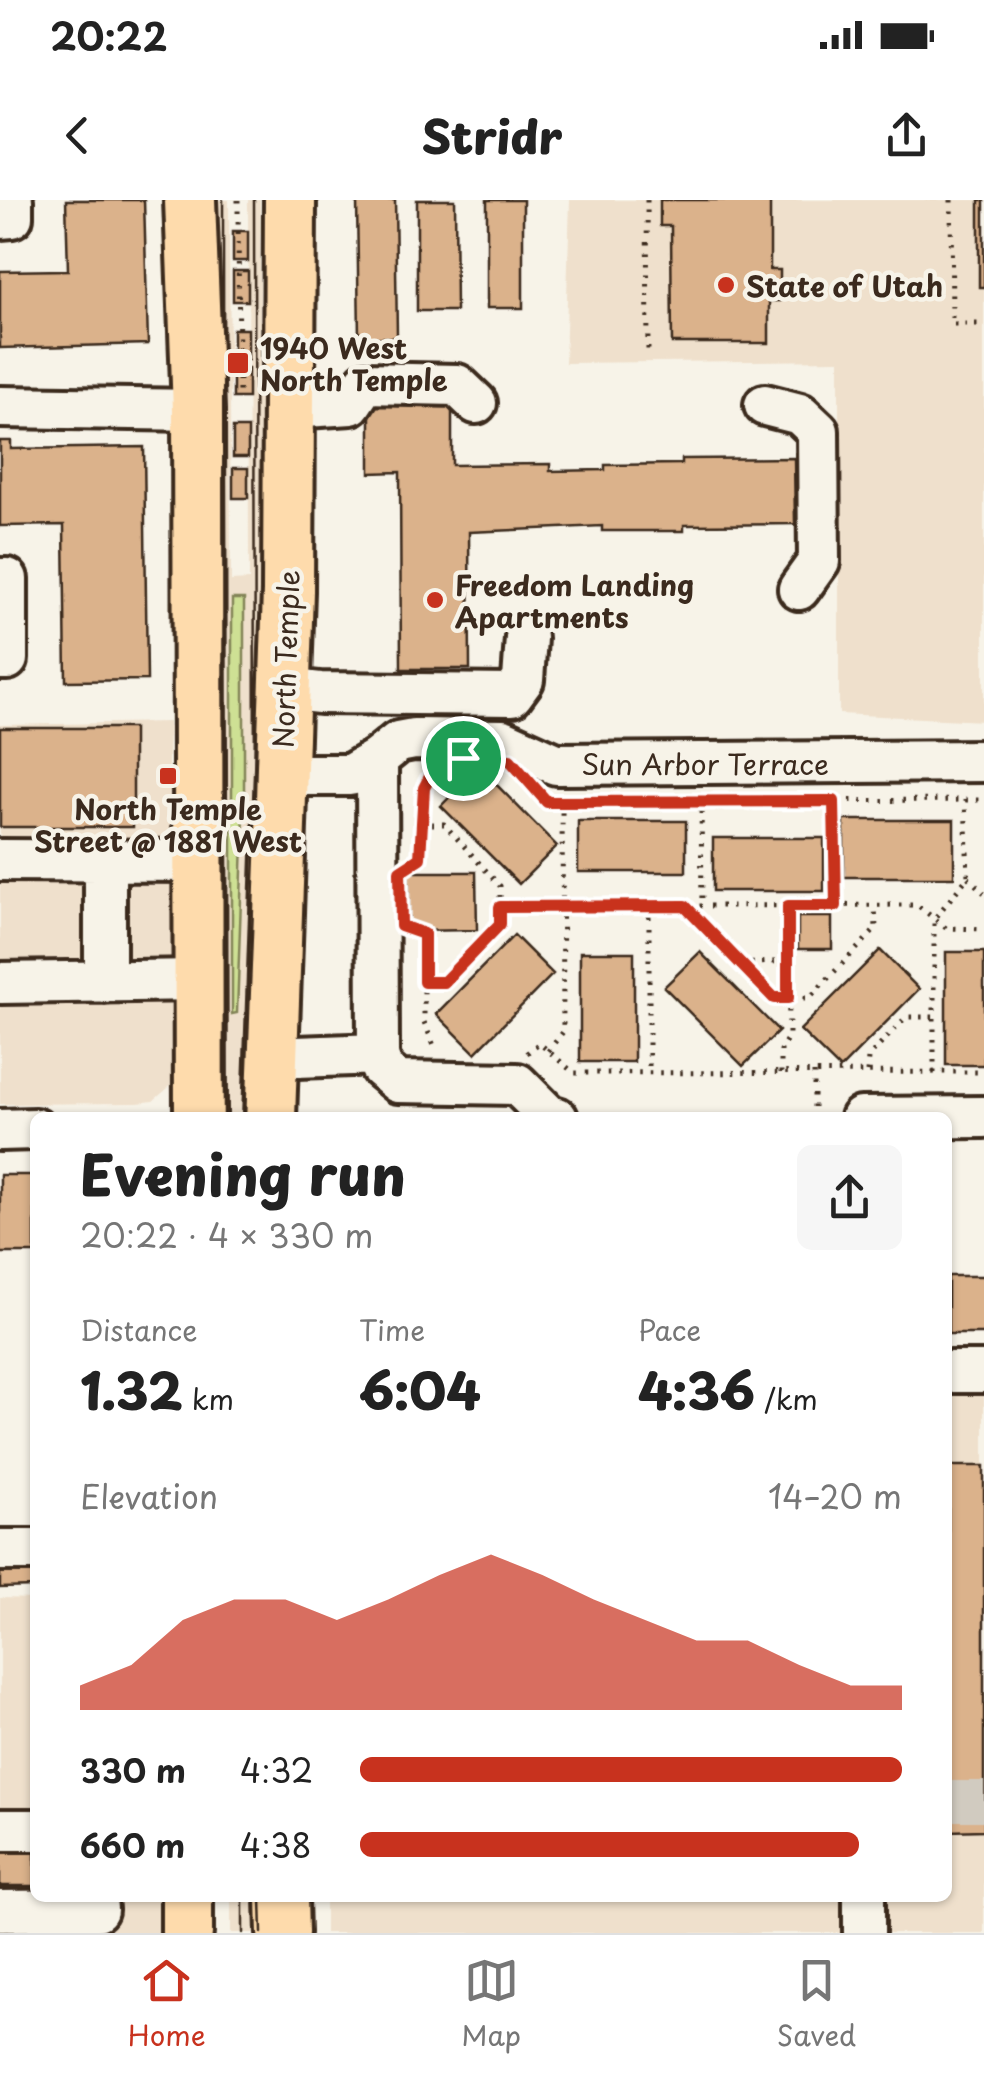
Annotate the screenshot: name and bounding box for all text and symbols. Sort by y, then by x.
text: 20:22 [50,7,167,64]
text: Stridr [422,101,562,169]
icon: back [50,108,105,163]
icon: share [879,108,934,163]
place label: State of Utah [746,264,943,307]
marker: State of Utah [715,274,737,296]
place label: 1940 West North Temple [260,326,448,401]
marker: 1940 West North Temple [225,350,251,376]
place label: Freedom Landing Apartments [455,563,694,638]
street label: North Temple [260,569,310,749]
marker: Freedom Landing Apartments [424,589,446,611]
pin [421,716,506,801]
icon: arrive [436,731,491,786]
street label: Sun Arbor Terrace [581,742,829,785]
marker: North Temple Street @ 1881 West [157,765,179,787]
place label: North Temple Street @ 1881 West [34,787,302,862]
text: Evening run [80,1132,406,1215]
button: share [797,1145,902,1250]
text: 20:22 · 4 × 330 m [80,1211,373,1259]
text: Distance [80,1308,198,1351]
text: Time [359,1308,425,1351]
text: Pace [638,1308,701,1351]
text: 1.32 [80,1351,183,1427]
text: 6:04 [359,1351,481,1427]
text: 4:36 [638,1351,755,1427]
text: km [183,1377,234,1420]
text: /km [755,1377,818,1420]
text: Elevation [80,1472,218,1520]
text: 14–20 m [768,1472,902,1520]
text: 330 m [80,1746,186,1794]
text: 4:32 [240,1746,313,1794]
text: 660 m [80,1821,185,1869]
text: 4:38 [240,1821,311,1869]
tab: Home [128,1953,206,2056]
tab: Map [461,1953,521,2056]
tab: Saved [777,1953,856,2056]

